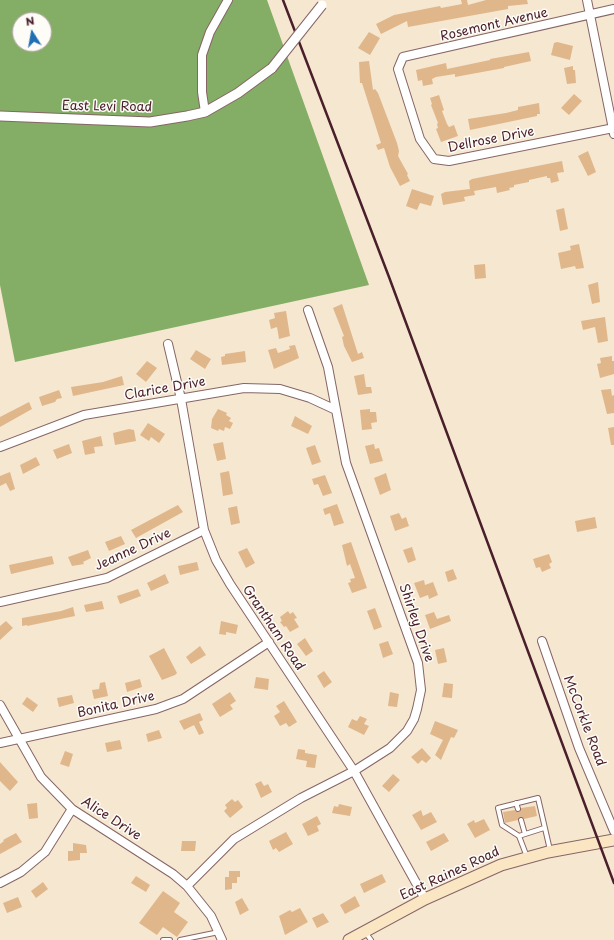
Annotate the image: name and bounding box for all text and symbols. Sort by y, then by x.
street label: Rosemont Avenue [439,5,549,45]
north arrow [12,12,52,52]
text: N [24,12,36,30]
street label: East Levi Road [62,98,152,116]
street label: Dellrose Drive [446,124,536,156]
street label: Clarice Drive [123,374,207,404]
street label: Jeanne Drive [93,526,173,574]
street label: Grantham Road [239,582,307,674]
street label: Shirley Drive [395,582,437,664]
street label: McCorkle Road [560,673,608,769]
street label: Bonita Drive [76,689,156,721]
street label: Alice Drive [78,794,144,844]
street label: East Raines Road [398,844,502,904]

